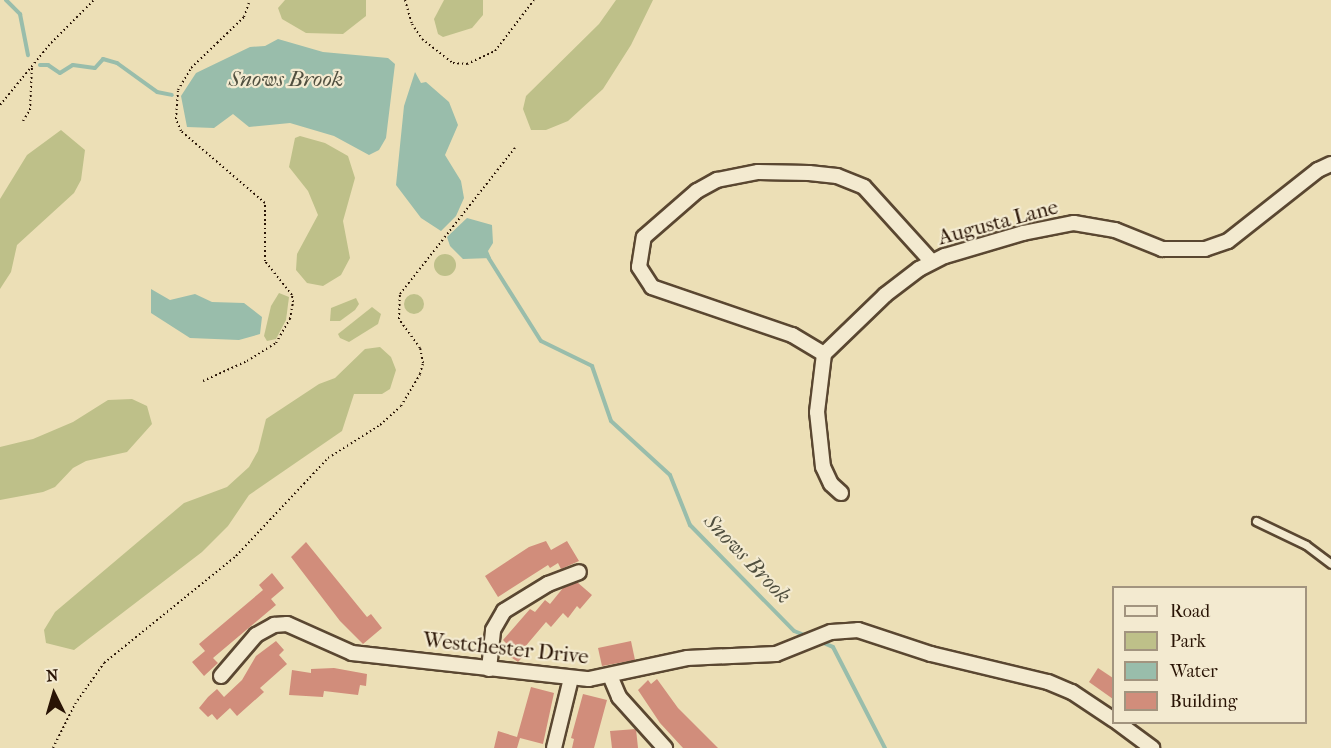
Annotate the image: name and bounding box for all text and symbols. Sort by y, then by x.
water label: Snows Brook [229,67,343,93]
street label: Augusta Lane [935,194,1061,250]
water label: Snows Brook [698,509,796,609]
legend [1112,586,1307,724]
text: Road [1170,601,1210,622]
street label: Westchester Drive [422,627,590,669]
text: Park [1170,631,1206,652]
text: Water [1170,661,1218,682]
north arrow [24,664,84,724]
text: N [46,666,59,686]
text: Building [1170,691,1237,712]

